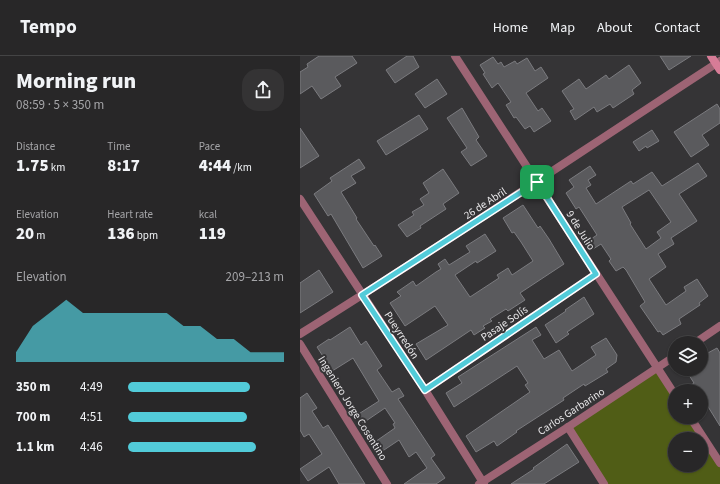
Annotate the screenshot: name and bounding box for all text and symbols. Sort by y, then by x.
text: Tempo [20,14,77,41]
text: Home [493,18,528,38]
text: Map [550,18,575,38]
text: About [597,18,632,38]
text: Contact [654,18,700,38]
text: Morning run [16,65,136,97]
button: share [242,69,284,111]
text: 08:59 · 5 × 350 m [16,96,104,114]
text: Distance [16,139,55,154]
text: Time [107,139,131,154]
text: Pace [199,139,220,154]
text: 1.75 [16,154,49,178]
text: 8:17 [107,154,140,178]
text: 4:44 [199,154,231,178]
text: km [49,160,65,175]
text: /km [231,160,252,175]
pin [520,165,554,199]
icon: arrive [526,171,548,193]
street label: 26 de Abril [461,184,510,223]
text: Elevation [16,207,59,222]
text: Heart rate [107,207,153,222]
text: kcal [199,207,217,222]
street label: 9 de Julio [563,208,599,253]
text: 20 [16,222,34,246]
text: 136 [107,222,135,246]
text: 119 [199,222,226,246]
text: m [34,228,45,243]
text: bpm [135,228,158,243]
text: Elevation [16,268,67,286]
text: 209–213 m [226,268,284,286]
street label: Pasaje Solís [478,302,531,345]
street label: Pueyrredón [381,309,423,362]
map controls [668,336,708,472]
button: layers [668,336,708,376]
street label: Ingeniero Jorge Cosentino [314,353,391,463]
text: 350 m [16,378,50,396]
text: 4:49 [80,378,103,396]
street label: Carlos Garbarino [535,384,608,439]
button: + [668,384,708,424]
text: 700 m [16,408,50,426]
text: 4:51 [80,408,103,426]
button: − [668,432,708,472]
text: 1.1 km [16,438,55,456]
text: 4:46 [80,438,103,456]

